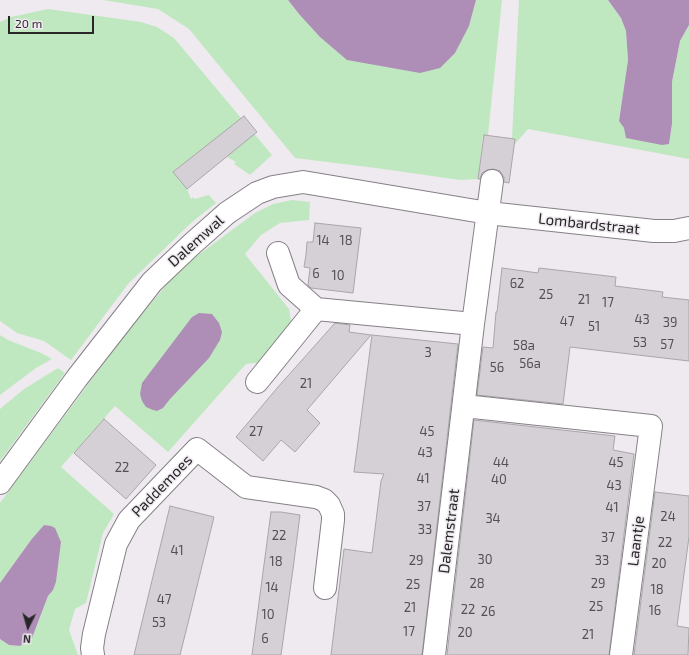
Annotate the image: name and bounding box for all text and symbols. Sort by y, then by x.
scale bar [10,8,96,34]
text: 20 m [15,16,42,30]
street label: Lombardstraat [537,210,641,238]
street label: Dalemwal [164,211,228,271]
house number: 14 [316,233,330,249]
house number: 18 [339,233,353,249]
house number: 6 [312,266,320,282]
house number: 10 [331,268,345,284]
house number: 62 [510,276,524,292]
house number: 25 [539,287,553,303]
house number: 21 [578,292,590,308]
house number: 17 [602,295,614,311]
house number: 43 [634,312,650,328]
house number: 47 [560,314,574,330]
house number: 39 [663,315,677,331]
house number: 51 [588,319,600,335]
house number: 53 [633,335,647,351]
house number: 57 [660,337,674,353]
house number: 58a [513,338,535,354]
house number: 3 [424,345,432,361]
house number: 56a [519,356,541,372]
house number: 56 [490,360,504,376]
house number: 21 [300,376,312,392]
house number: 27 [249,424,263,440]
house number: 45 [420,424,434,440]
house number: 43 [417,445,433,461]
street label: Paddemoes [128,451,196,521]
house number: 44 [493,455,509,471]
house number: 45 [609,455,623,471]
house number: 22 [115,460,129,476]
house number: 41 [416,471,430,487]
house number: 40 [491,472,507,488]
house number: 43 [606,478,622,494]
street label: Dalemstraat [435,488,463,574]
house number: 37 [417,499,431,515]
house number: 41 [605,500,619,516]
house number: 24 [660,509,676,525]
house number: 34 [485,511,501,527]
street label: Laantje [624,515,648,567]
house number: 33 [418,522,432,538]
house number: 22 [272,528,286,544]
house number: 37 [601,530,615,546]
house number: 22 [658,535,672,551]
house number: 41 [170,543,184,559]
house number: 30 [477,552,493,568]
house number: 29 [409,553,423,569]
house number: 33 [595,553,609,569]
house number: 18 [269,554,283,570]
house number: 20 [651,556,667,572]
house number: 28 [469,576,485,592]
house number: 29 [591,576,605,592]
house number: 25 [406,577,420,593]
house number: 14 [265,580,279,596]
house number: 18 [650,582,664,598]
house number: 47 [157,592,171,608]
house number: 25 [589,599,603,615]
house number: 21 [404,600,416,616]
house number: 22 [461,602,475,618]
house number: 16 [649,603,661,619]
house number: 26 [481,604,495,620]
north arrow [8,607,48,647]
house number: 10 [261,607,275,623]
house number: 53 [152,615,166,631]
house number: 17 [403,624,415,640]
house number: 20 [457,625,473,641]
house number: 21 [582,627,594,643]
house number: 6 [261,631,269,647]
text: N [22,633,31,646]

